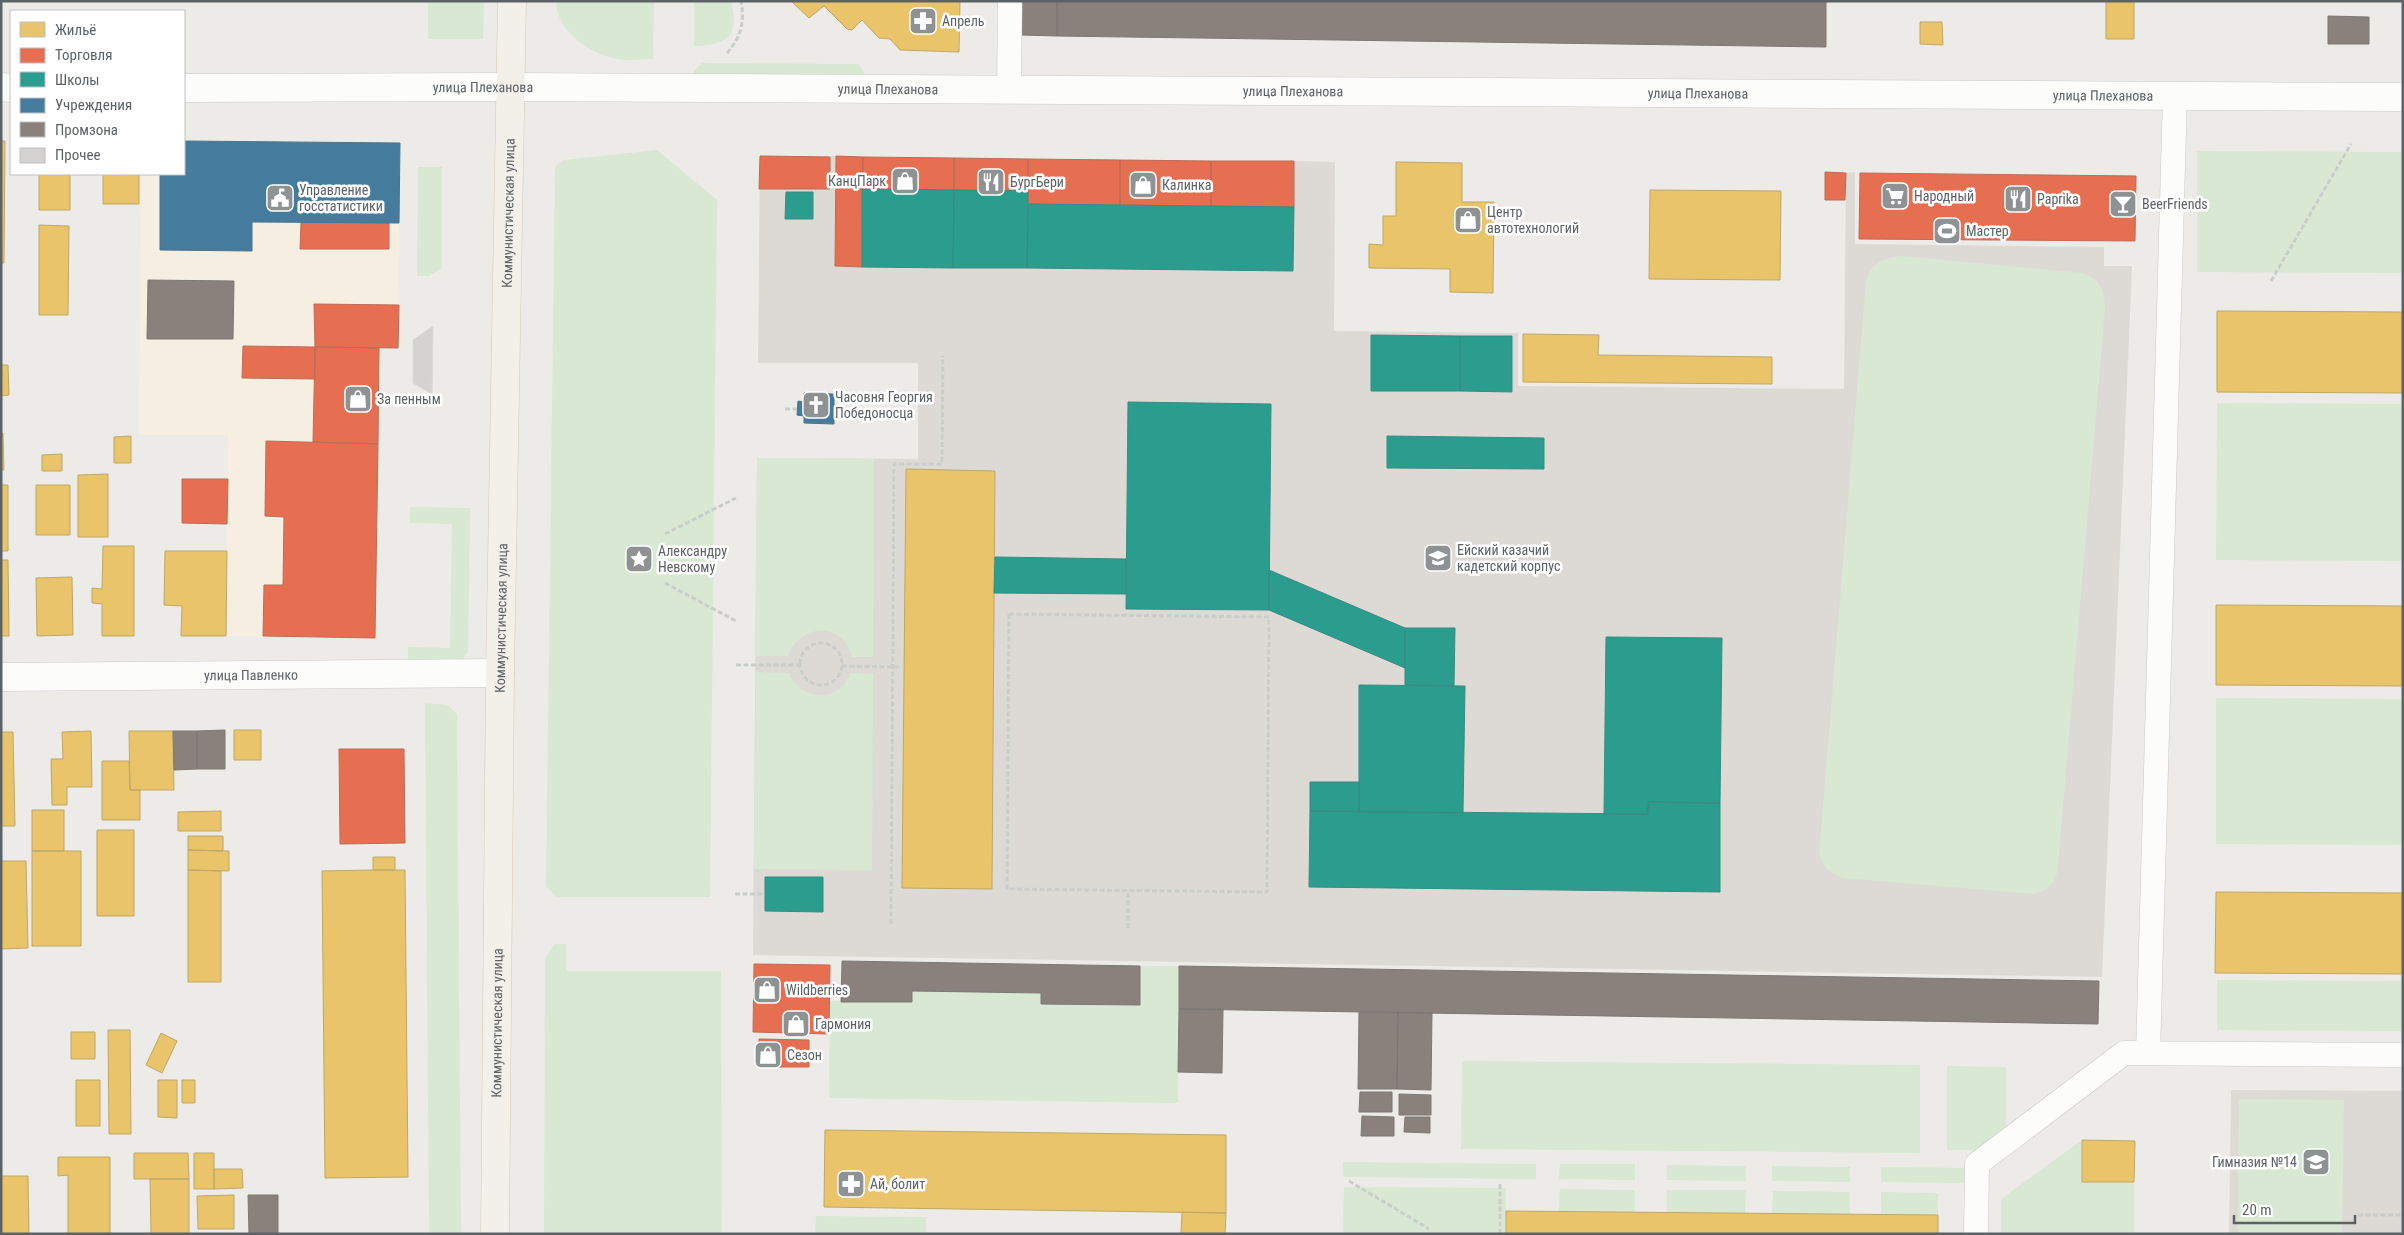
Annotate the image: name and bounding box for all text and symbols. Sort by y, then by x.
pharmacy icon: Апрель [908,6,938,36]
legend [10,10,185,175]
place label: Апрель [942,13,985,29]
text: Жильё [55,21,96,39]
text: Торговля [55,46,112,64]
text: Школы [55,71,100,89]
street label: улица Плеханова [433,79,533,95]
street label: улица Плеханова [838,81,938,97]
street label: улица Плеханова [1243,83,1343,99]
street label: улица Плеханова [1648,85,1748,102]
street label: улица Плеханова [2053,87,2153,104]
text: Учреждения [55,96,132,114]
text: Промзона [55,121,118,139]
street label: Коммунистическая улица [499,138,518,288]
text: Прочее [55,146,101,164]
shop icon: КанцПарк [890,166,920,196]
restaurant icon: БургБери [976,167,1006,197]
shop icon: Калинка [1128,170,1158,200]
place label: КанцПарк [828,173,886,189]
place label: БургБери [1010,174,1064,190]
place label: Калинка [1162,177,1211,193]
supermarket icon: Народный [1880,181,1910,211]
place label: Управление госстатистики [299,182,383,214]
public building icon: Управление госстатистики [265,183,295,213]
restaurant icon: Paprika [2003,184,2033,214]
place label: Народный [1914,188,1974,204]
bar icon: BeerFriends [2108,189,2138,219]
place label: Paprika [2037,191,2079,207]
place label: BeerFriends [2142,196,2208,212]
place label: Центр автотехнологий [1487,204,1579,236]
shop icon: Центр автотехнологий [1453,205,1483,235]
sports icon: Мастер [1932,216,1962,246]
place label: Мастер [1966,223,2009,239]
shop icon: За пенным [343,384,373,414]
place label: Часовня Георгия Победоносца [835,389,933,421]
church icon: Часовня Георгия Победоносца [801,390,831,420]
place label: За пенным [377,391,441,407]
place label: Ейский казачий кадетский корпус [1457,542,1560,574]
street label: Коммунистическая улица [492,543,510,693]
place label: Александру Невскому [658,543,727,575]
school or university icon: Ейский казачий кадетский корпус [1423,543,1453,573]
place icon: Александру Невскому [624,544,654,574]
street label: улица Павленко [204,667,298,683]
street label: Коммунистическая улица [488,948,506,1098]
shop icon: Wildberries [752,975,782,1005]
place label: Wildberries [786,982,848,998]
shop icon: Гармония [781,1009,811,1039]
place label: Гармония [815,1016,871,1032]
shop icon: Сезон [753,1040,783,1070]
place label: Сезон [787,1047,822,1063]
school or university icon: Гимназия №14 [2301,1147,2331,1177]
place label: Гимназия №14 [2212,1154,2297,1170]
pharmacy icon: Ай, болит [836,1169,866,1199]
place label: Ай, болит [870,1176,925,1192]
scale bar [2234,1192,2355,1224]
text: 20 m [2242,1201,2272,1219]

